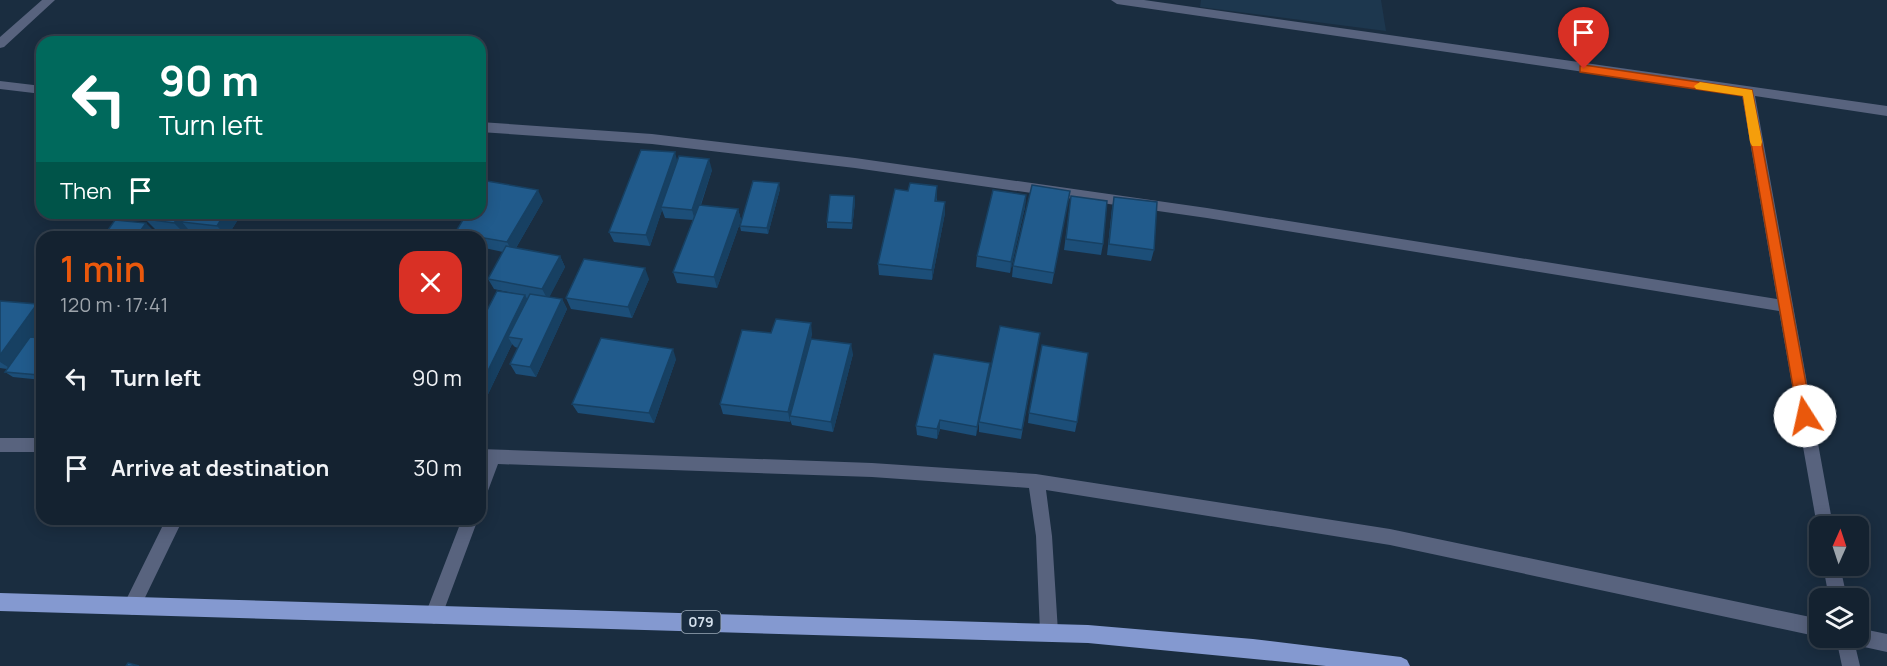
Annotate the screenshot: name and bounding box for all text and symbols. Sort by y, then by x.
pin [1558,7,1609,69]
icon: arrive [1567,16,1600,49]
text: 90 m [159,51,259,109]
icon: left [60,60,138,138]
text: Turn left [159,106,263,143]
icon: arrive [124,174,157,207]
text: Then [60,176,112,206]
text: 1 min [60,244,146,293]
button: close [399,251,462,314]
text: 120 m · 17:41 [60,291,168,318]
icon: left [60,362,93,395]
text: Turn left [111,363,201,393]
text: 90 m [412,363,462,393]
position arrow [1773,384,1837,448]
icon: arrive [60,452,93,485]
text: Arrive at destination [111,453,329,483]
text: 30 m [413,453,462,483]
north arrow [1809,516,1869,576]
map controls [1809,516,1869,648]
button: layers [1809,588,1869,648]
road number: 079 [682,611,720,633]

